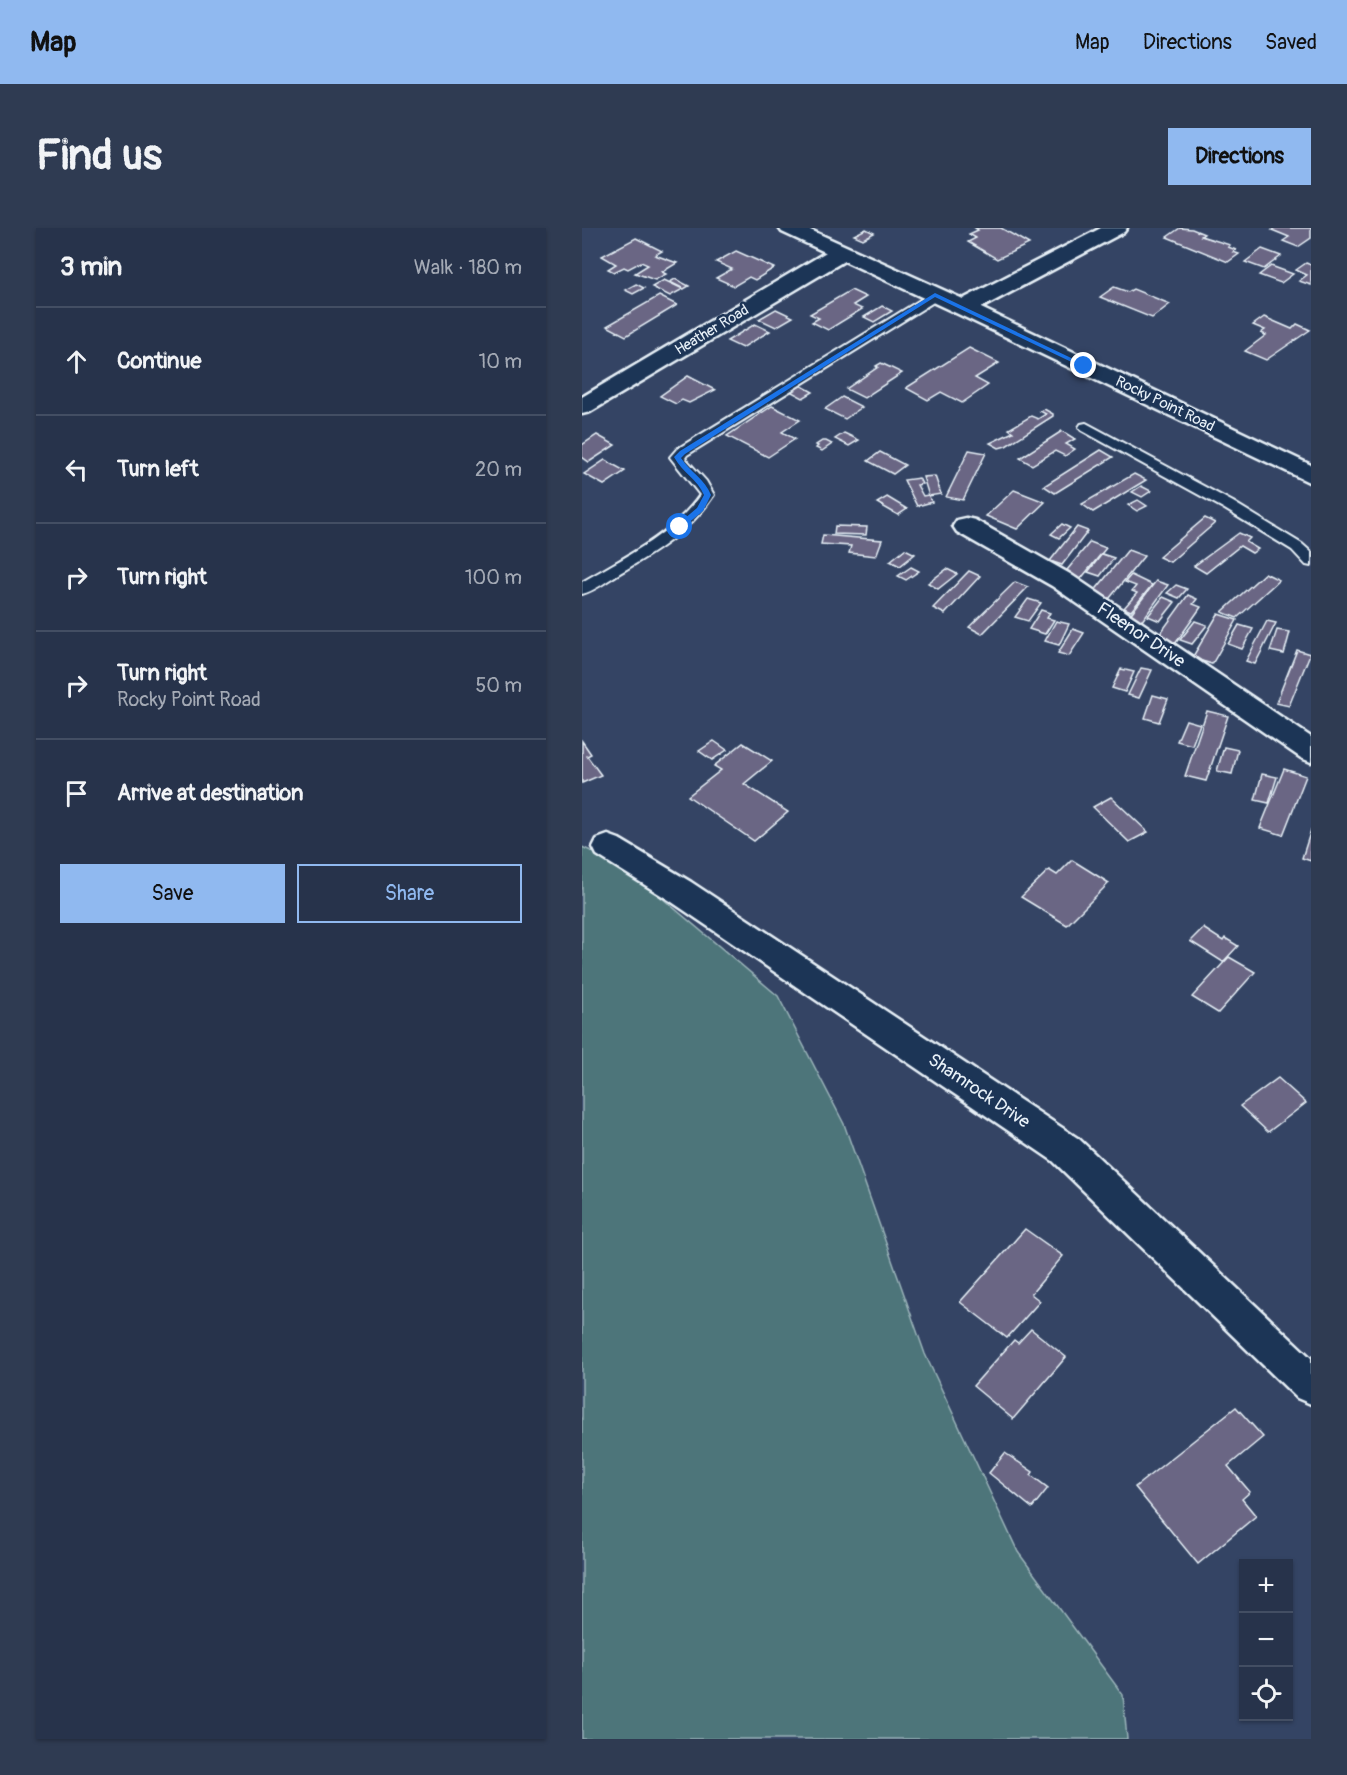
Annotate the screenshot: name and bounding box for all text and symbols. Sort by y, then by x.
text: Map [30,25,76,60]
text: Map [1075,29,1110,56]
text: Directions [1143,29,1232,56]
text: Saved [1265,29,1317,56]
button: Directions [1168,128,1311,185]
text: Find us [36,130,162,182]
text: 3 min [60,251,122,283]
text: Walk · 180 m [414,255,522,280]
street label: Heather Road [672,300,752,360]
icon: ahead [60,345,93,378]
text: Continue [117,347,201,375]
text: 10 m [478,349,522,374]
route end [1070,352,1096,378]
street label: Rocky Point Road [1112,372,1218,436]
icon: left [60,453,93,486]
text: Turn left [117,455,199,483]
text: 20 m [475,457,522,482]
route start [666,513,692,539]
icon: right [60,561,93,594]
text: Turn right [117,563,207,591]
text: 100 m [465,565,522,590]
street label: Fleenor Drive [1093,597,1190,673]
text: Turn right [117,659,207,687]
icon: right [60,669,93,702]
text: 50 m [475,673,522,698]
text: Rocky Point Road [117,687,261,712]
icon: arrive [60,777,93,810]
text: Arrive at destination [117,779,303,807]
button: Save [60,864,285,923]
button: Share [297,864,522,923]
street label: Shamrock Drive [924,1048,1034,1134]
map controls [1239,1559,1293,1721]
button: + [1239,1559,1293,1613]
button: − [1239,1613,1293,1667]
button: locate [1239,1667,1293,1721]

